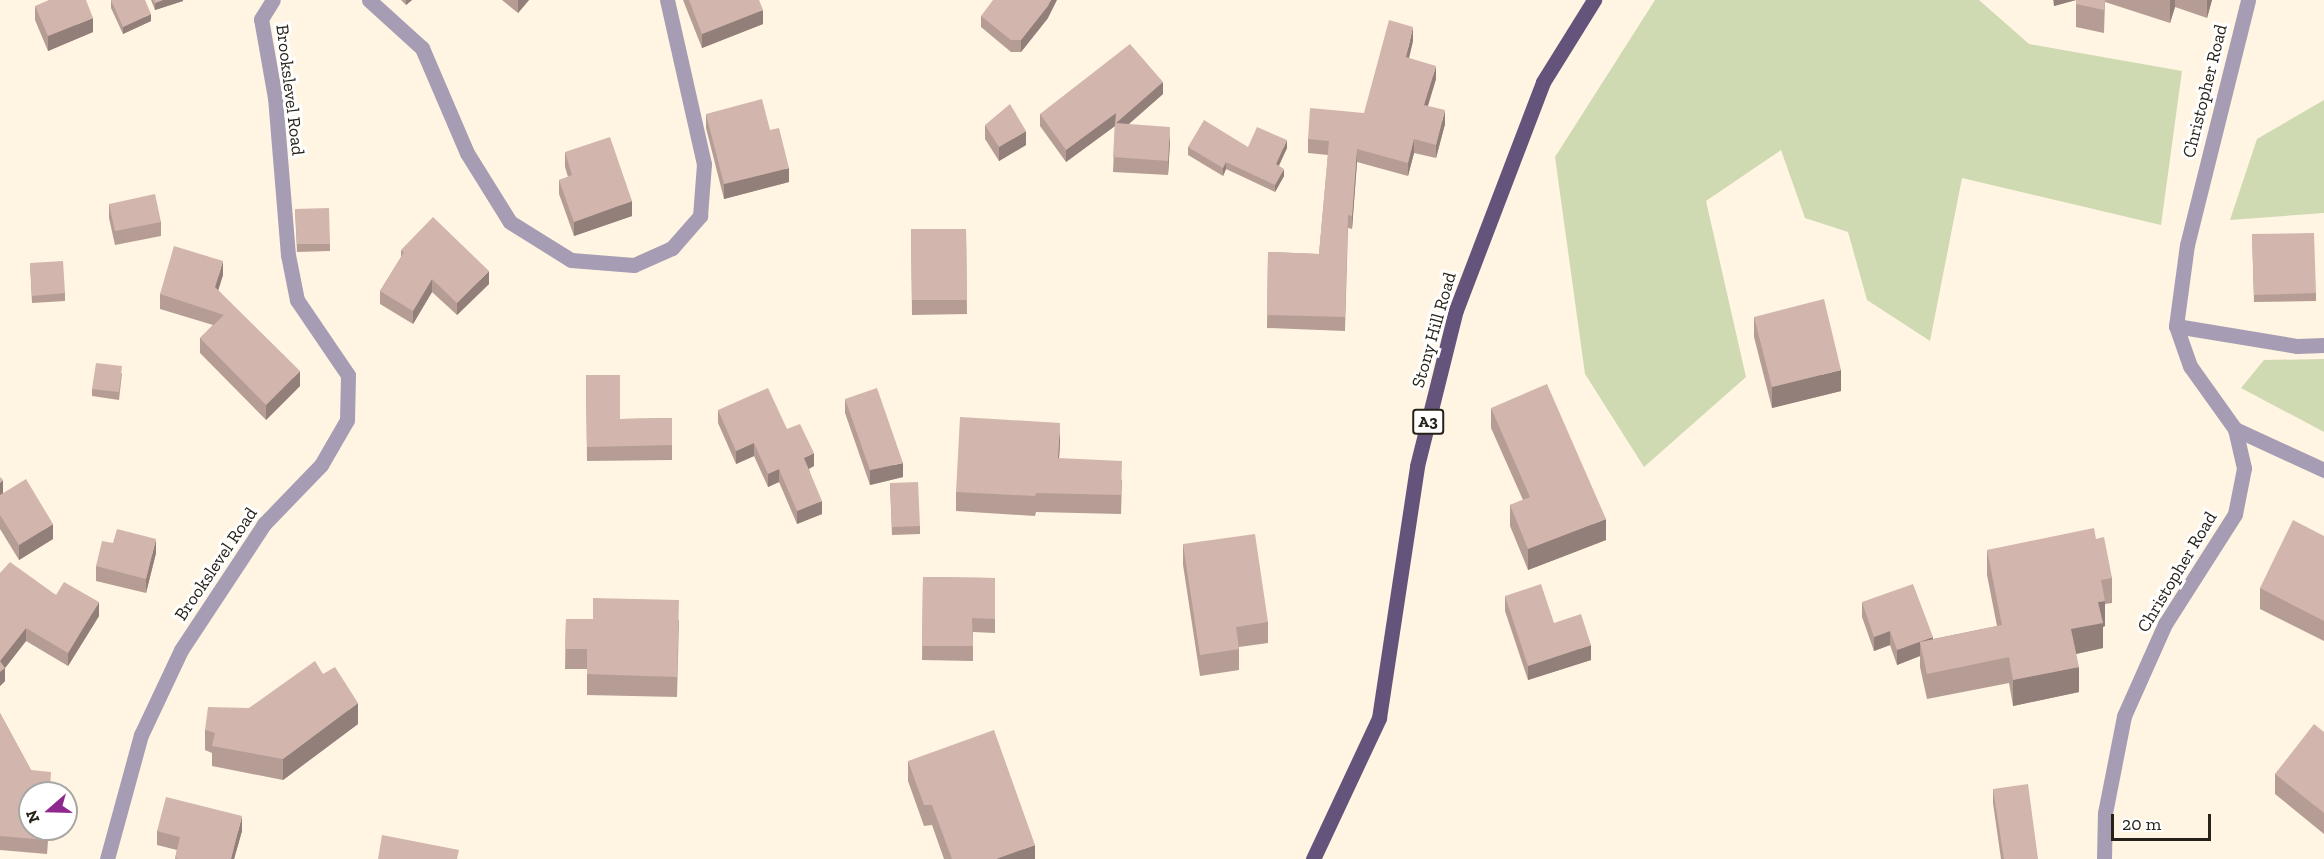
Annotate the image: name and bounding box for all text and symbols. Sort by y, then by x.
street label: Christopher Road [2178,22,2232,160]
street label: Brookslevel Road [271,23,309,157]
street label: Stony Hill Road [1407,270,1461,390]
road number: A3 [1412,409,1444,435]
street label: Brookslevel Road [170,503,262,625]
street label: Christopher Road [2132,508,2222,636]
north arrow [18,781,78,841]
scale bar [2114,802,2214,840]
text: N [21,808,44,826]
text: 20 m [2122,813,2161,835]

